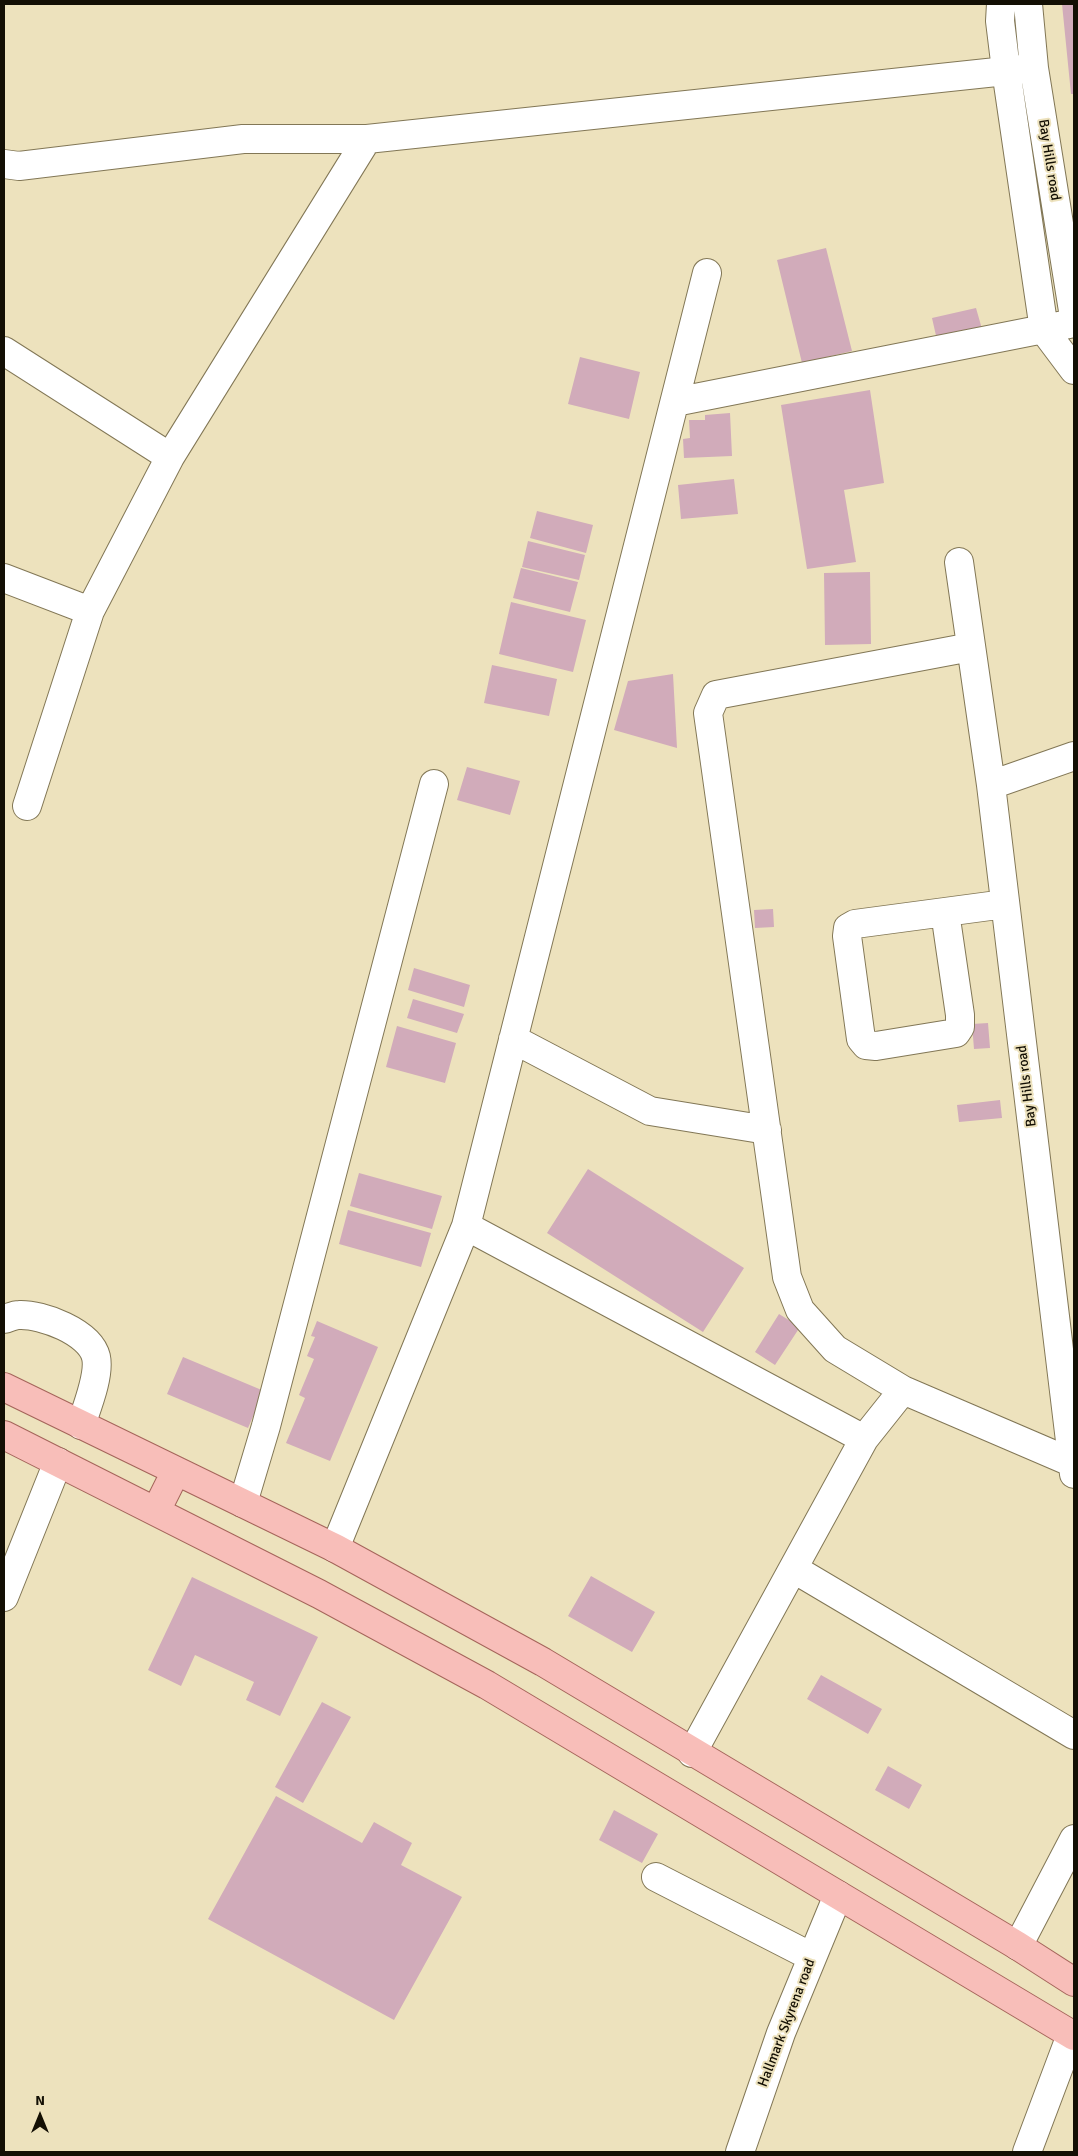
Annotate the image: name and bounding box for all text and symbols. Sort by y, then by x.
street label: Bay Hills road [1034,118,1064,202]
street label: Bay Hills road [1014,1044,1040,1128]
street label: Hallmark Skyrena road [755,1957,819,2089]
north arrow [15,2091,65,2141]
text: N [35,2092,45,2109]

